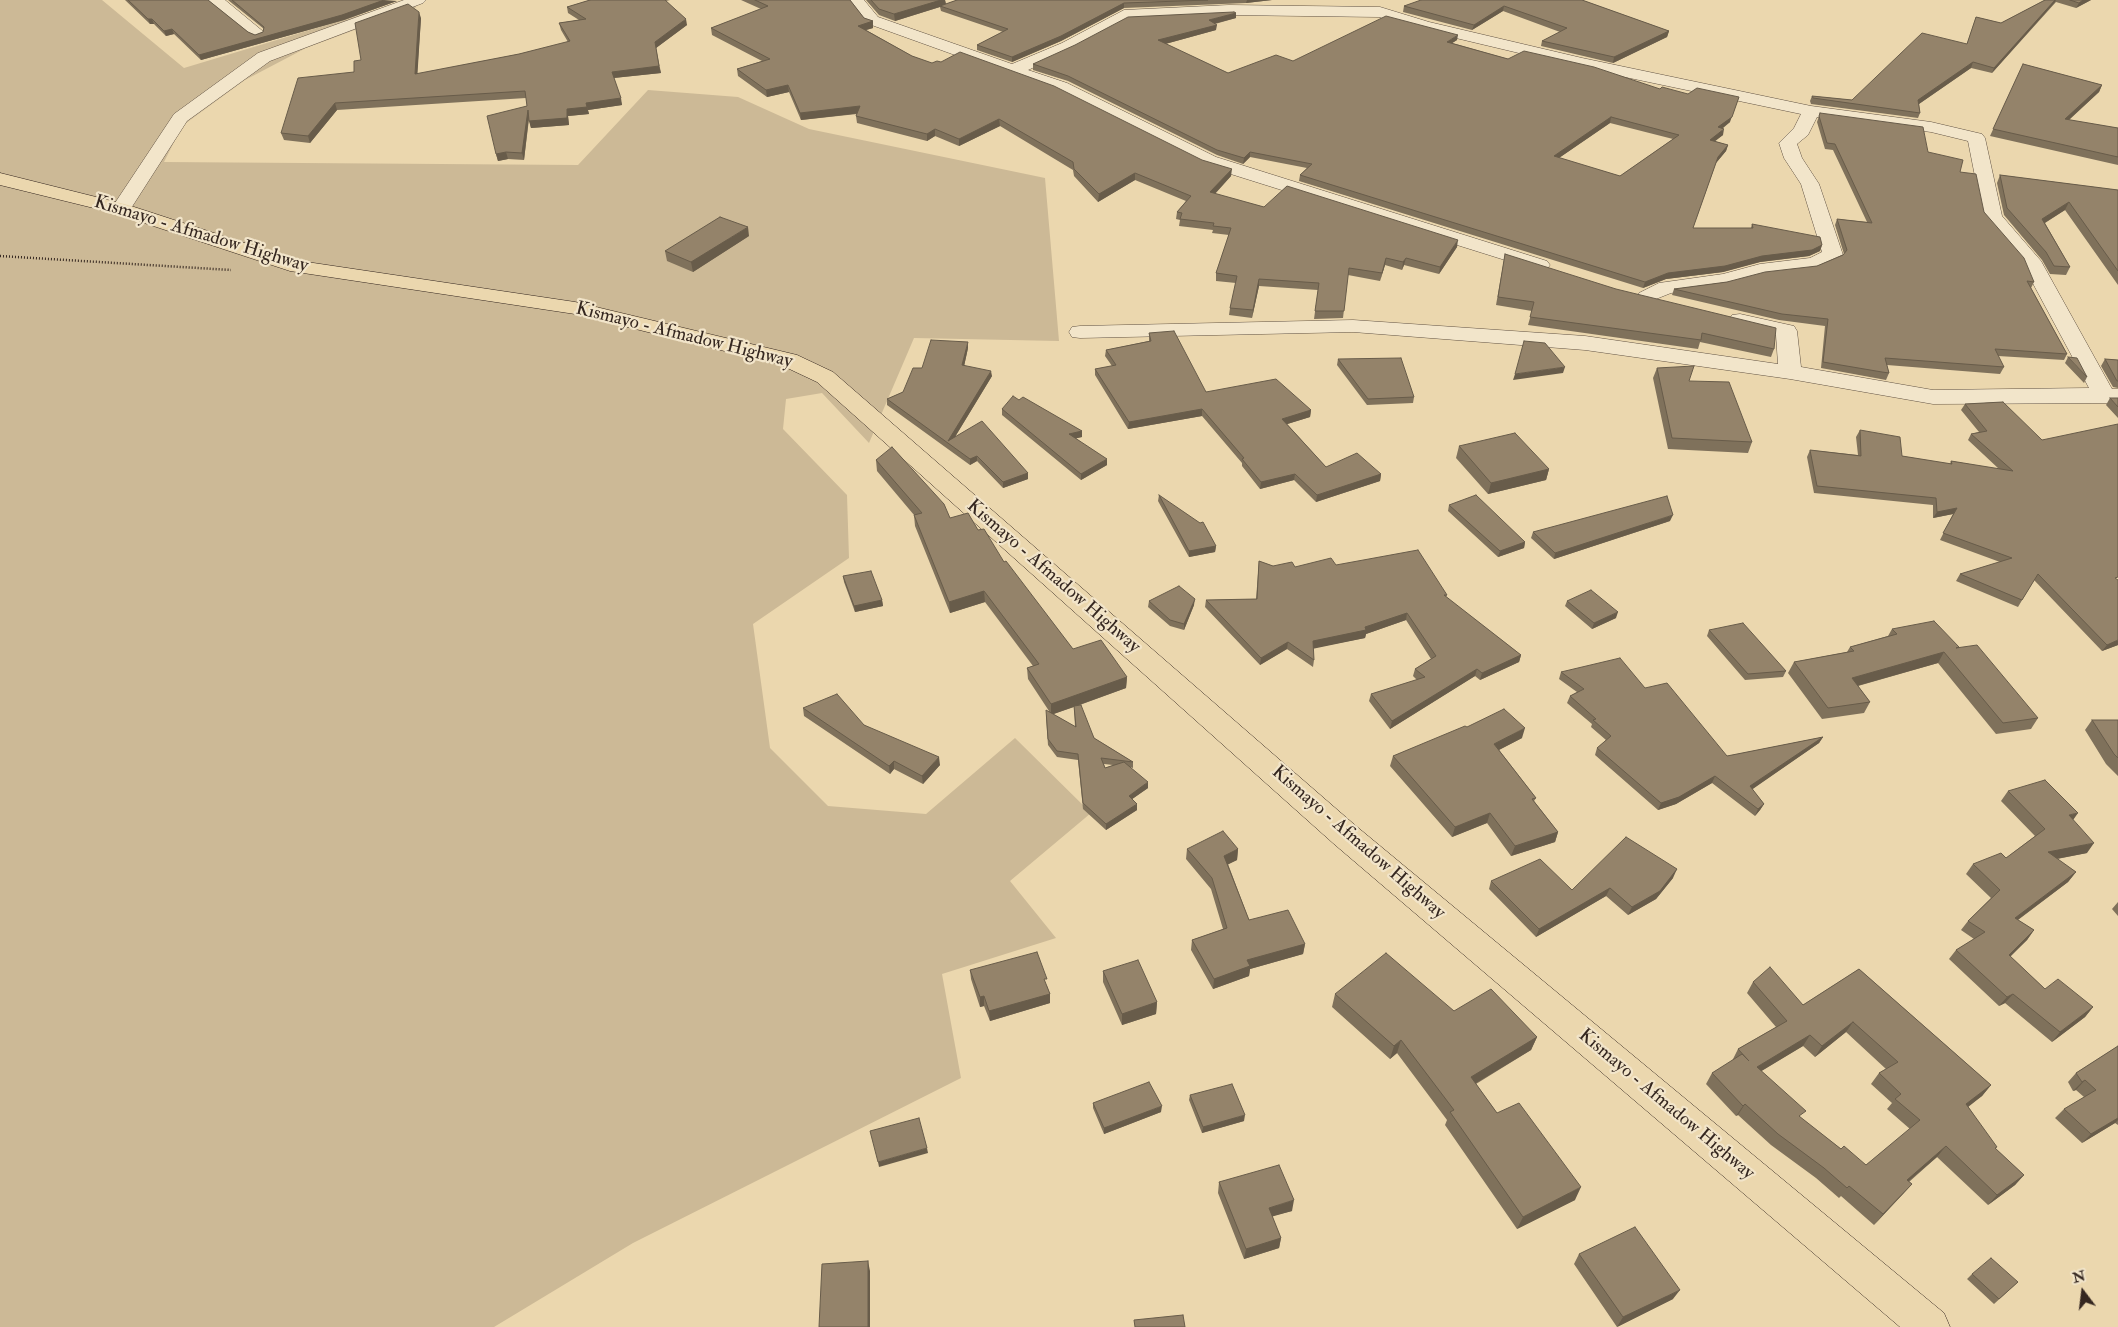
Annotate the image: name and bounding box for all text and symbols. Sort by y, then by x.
street label: Kismayo - Afmadow Highway [91,192,311,278]
street label: Kismayo - Afmadow Highway [573,298,795,374]
street label: Kismayo - Afmadow Highway [961,495,1145,659]
street label: Kismayo - Afmadow Highway [1266,761,1450,925]
street label: Kismayo - Afmadow Highway [1573,1025,1759,1185]
north arrow [2058,1267,2108,1317]
text: N [2071,1267,2087,1287]

